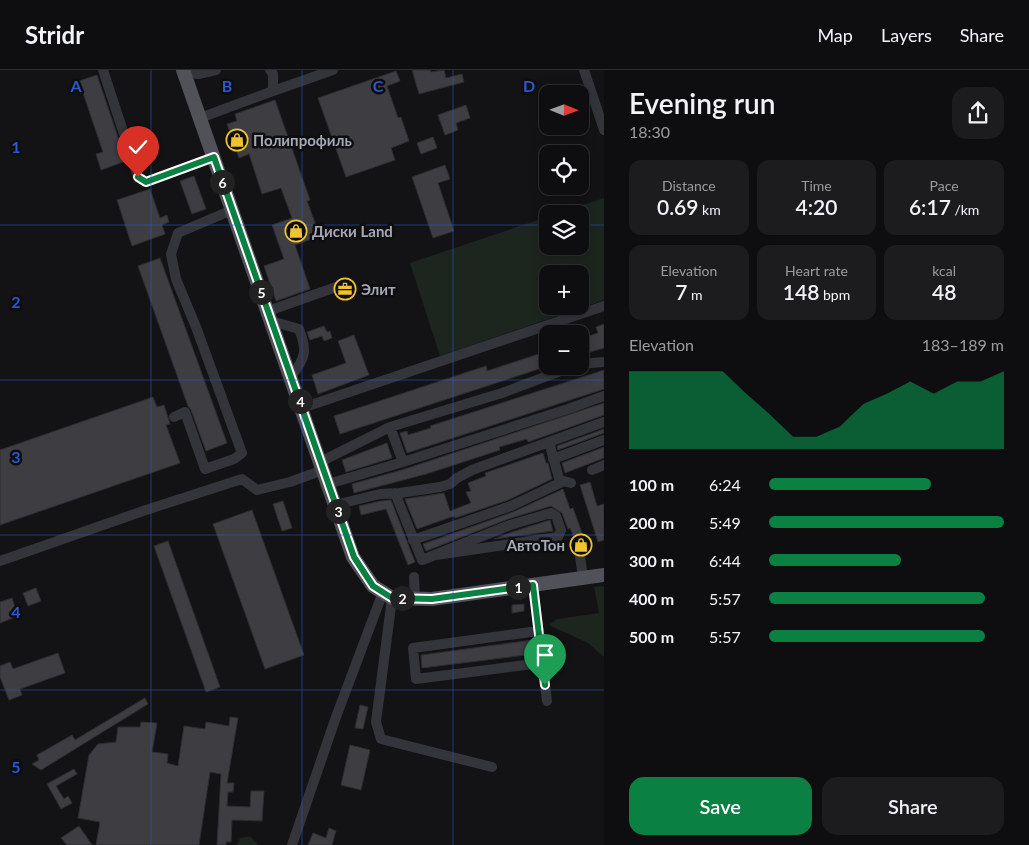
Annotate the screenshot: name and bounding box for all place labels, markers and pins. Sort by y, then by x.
pin [117,126,159,177]
shop icon: Полипрофиль [225,128,249,152]
place label: Полипрофиль [253,131,352,149]
pin: 6 [210,170,234,194]
shop icon: Диски Land [284,219,308,243]
place label: Диски Land [312,222,393,240]
office icon: Элит [333,277,357,301]
pin: 5 [248,280,274,304]
place label: Элит [361,280,396,298]
pin: 4 [288,388,312,414]
pin: 3 [326,498,350,524]
shop icon: АвтоТон [569,533,593,557]
place label: АвтоТон [506,536,565,554]
pin: 1 [506,574,530,600]
pin: 2 [390,586,414,610]
pin [524,634,566,685]

